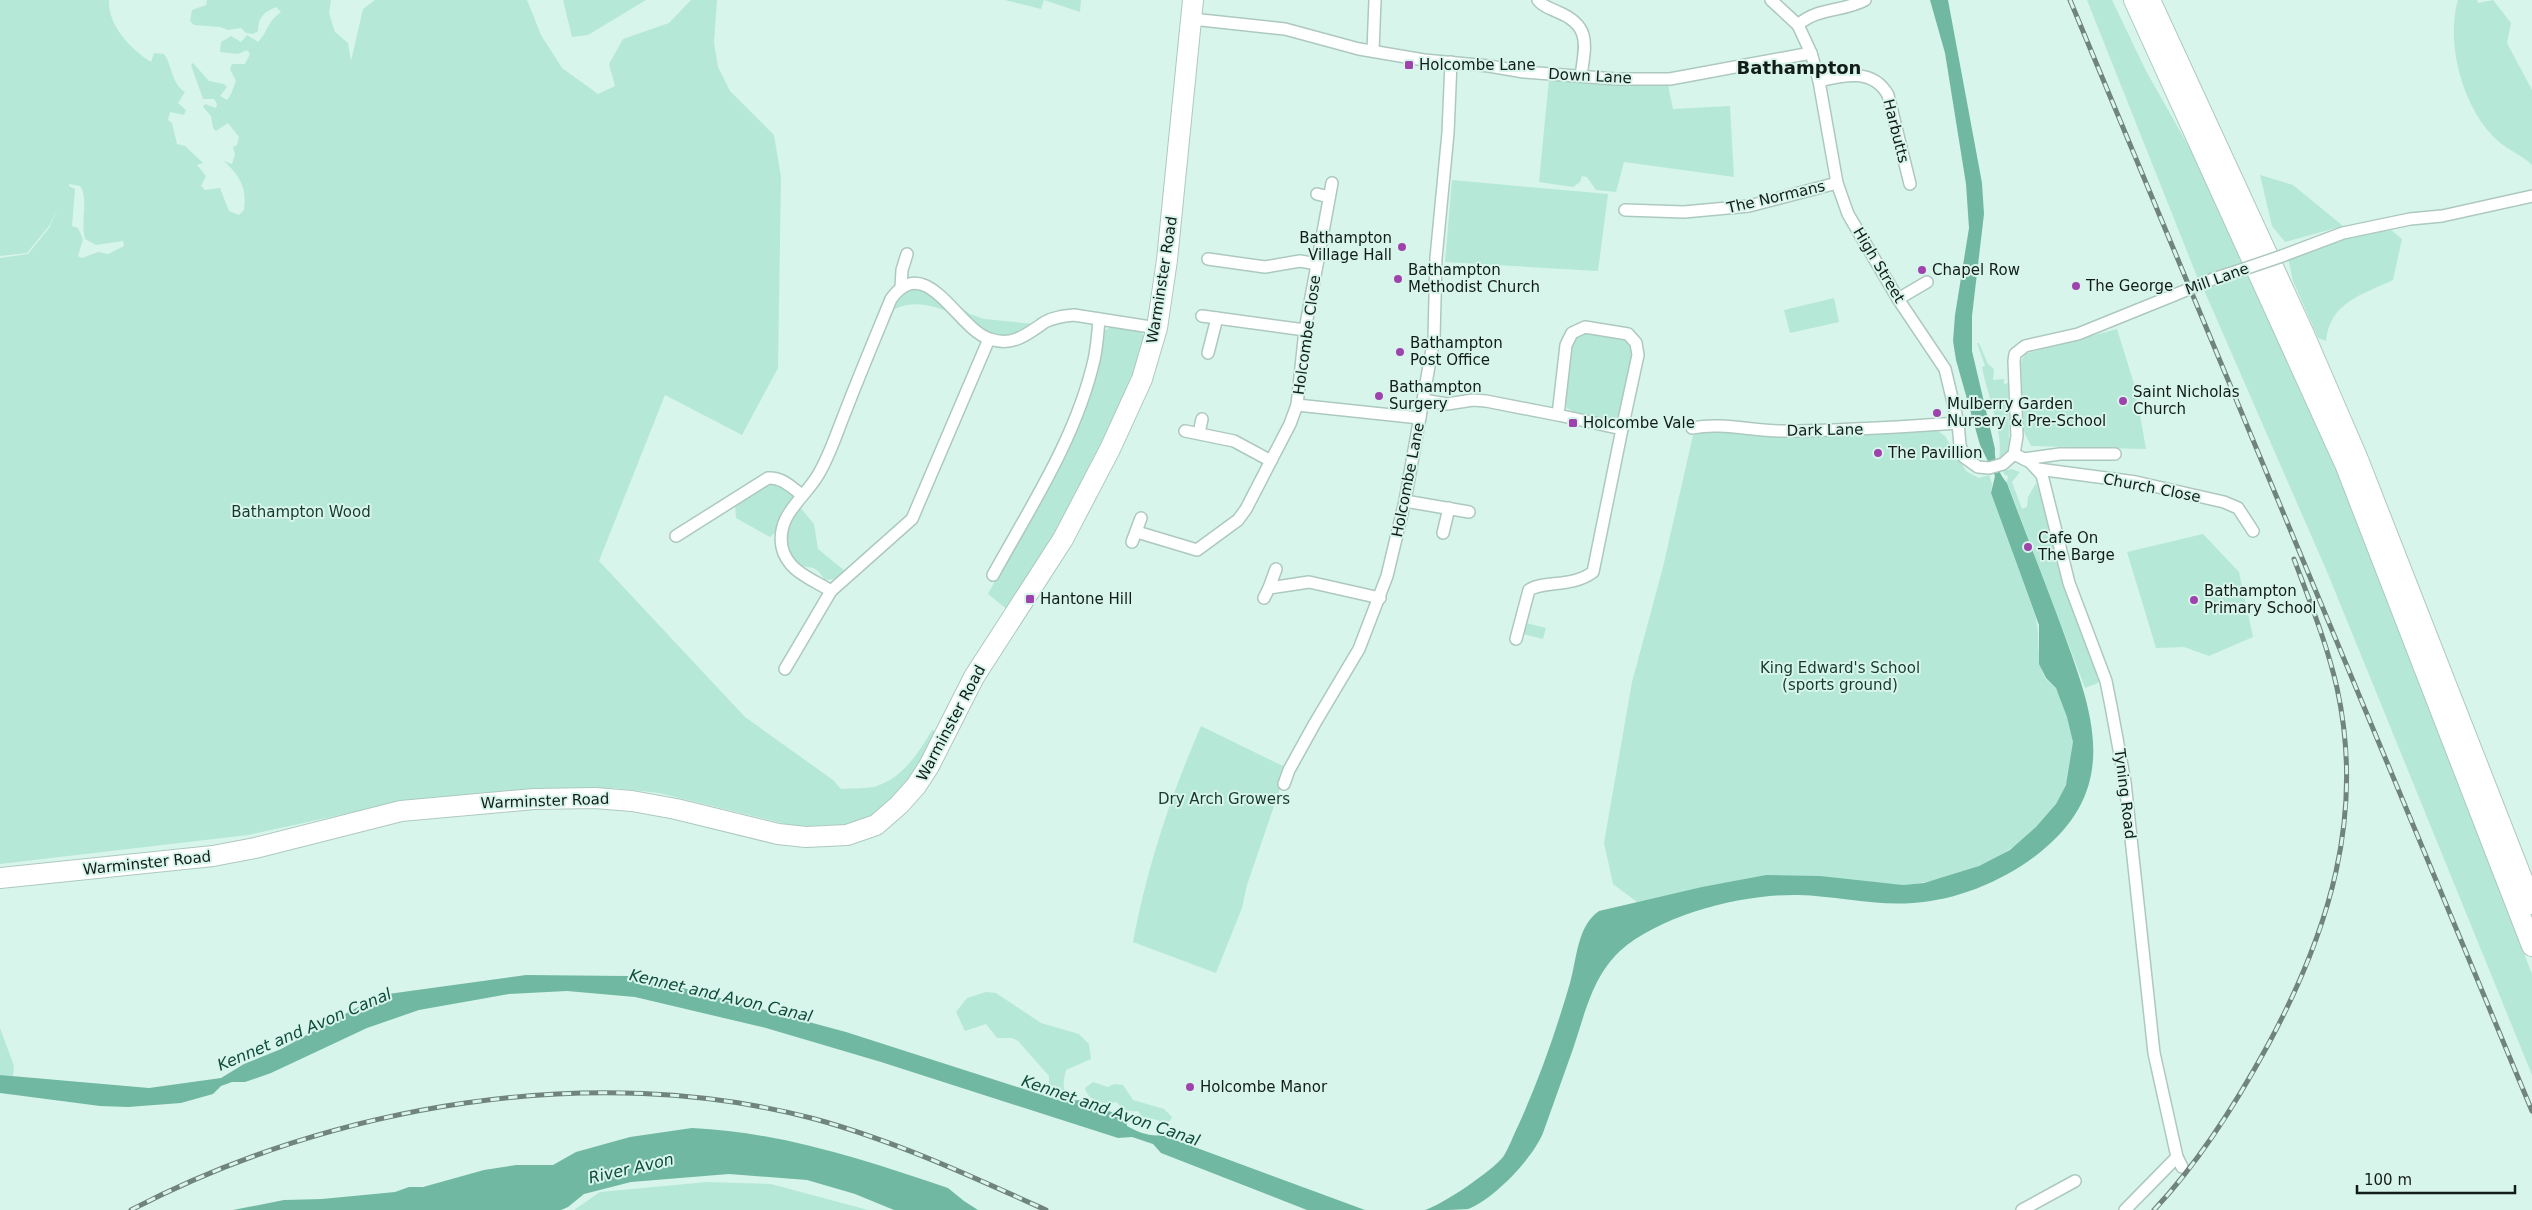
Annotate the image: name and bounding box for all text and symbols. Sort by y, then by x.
place label: Holcombe Lane [1419,56,1535,74]
district label: Bathampton [1737,57,1861,78]
marker: Holcombe Lane [1403,59,1415,71]
street label: Down Lane [1548,65,1632,87]
street label: Harbutts [1879,97,1913,165]
street label: The Normans [1724,177,1827,217]
street label: Warminster Road [1143,215,1181,345]
street label: High Street [1849,224,1909,306]
place label: Bathampton Village Hall [1299,229,1392,264]
marker: Bathampton Village Hall [1396,241,1408,253]
street label: Mill Lane [2183,259,2251,299]
place label: Bathampton Methodist Church [1408,261,1540,296]
place label: Chapel Row [1932,261,2020,279]
marker: Chapel Row [1916,264,1928,276]
marker: Bathampton Methodist Church [1392,273,1404,285]
street label: Holcombe Close [1290,274,1324,396]
place label: The George [2085,277,2173,295]
marker: The George [2070,280,2082,292]
place label: Bathampton Post Office [1410,334,1503,369]
marker: Bathampton Post Office [1394,346,1406,358]
place label: Bathampton Surgery [1389,378,1482,413]
place label: Saint Nicholas Church [2133,383,2240,418]
marker: Bathampton Surgery [1373,390,1385,402]
place label: Mulberry Garden Nursery & Pre-School [1947,395,2106,430]
marker: Saint Nicholas Church [2117,395,2129,407]
marker: Mulberry Garden Nursery & Pre-School [1931,407,1943,419]
place label: Holcombe Vale [1583,414,1695,432]
marker: Holcombe Vale [1567,417,1579,429]
street label: Dark Lane [1787,420,1863,440]
street label: Holcombe Lane [1388,421,1428,539]
place label: The Pavillion [1887,444,1982,462]
marker: The Pavillion [1872,447,1884,459]
street label: Church Close [2102,470,2202,506]
park label: Bathampton Wood [231,503,371,521]
place label: Cafe On The Barge [2037,529,2115,564]
marker: Cafe On The Barge [2022,541,2034,553]
place label: Bathampton Primary School [2204,582,2317,617]
place label: Hantone Hill [1040,590,1132,608]
marker: Hantone Hill [1024,593,1036,605]
marker: Bathampton Primary School [2188,594,2200,606]
park label: King Edward's School (sports ground) [1760,659,1920,694]
street label: Warminster Road [913,662,989,784]
street label: Tyning Road [2110,747,2139,840]
street label: Warminster Road [480,790,610,812]
park label: Dry Arch Growers [1158,790,1290,808]
street label: Warminster Road [82,847,212,879]
water label: Kennet and Avon Canal [628,965,815,1026]
water label: Kennet and Avon Canal [214,984,395,1075]
water label: Kennet and Avon Canal [1019,1071,1203,1150]
place label: Holcombe Manor [1200,1078,1328,1096]
marker: Holcombe Manor [1184,1081,1196,1093]
water label: River Avon [587,1149,676,1188]
scale bar [2357,1162,2514,1194]
text: 100 m [2364,1171,2412,1189]

